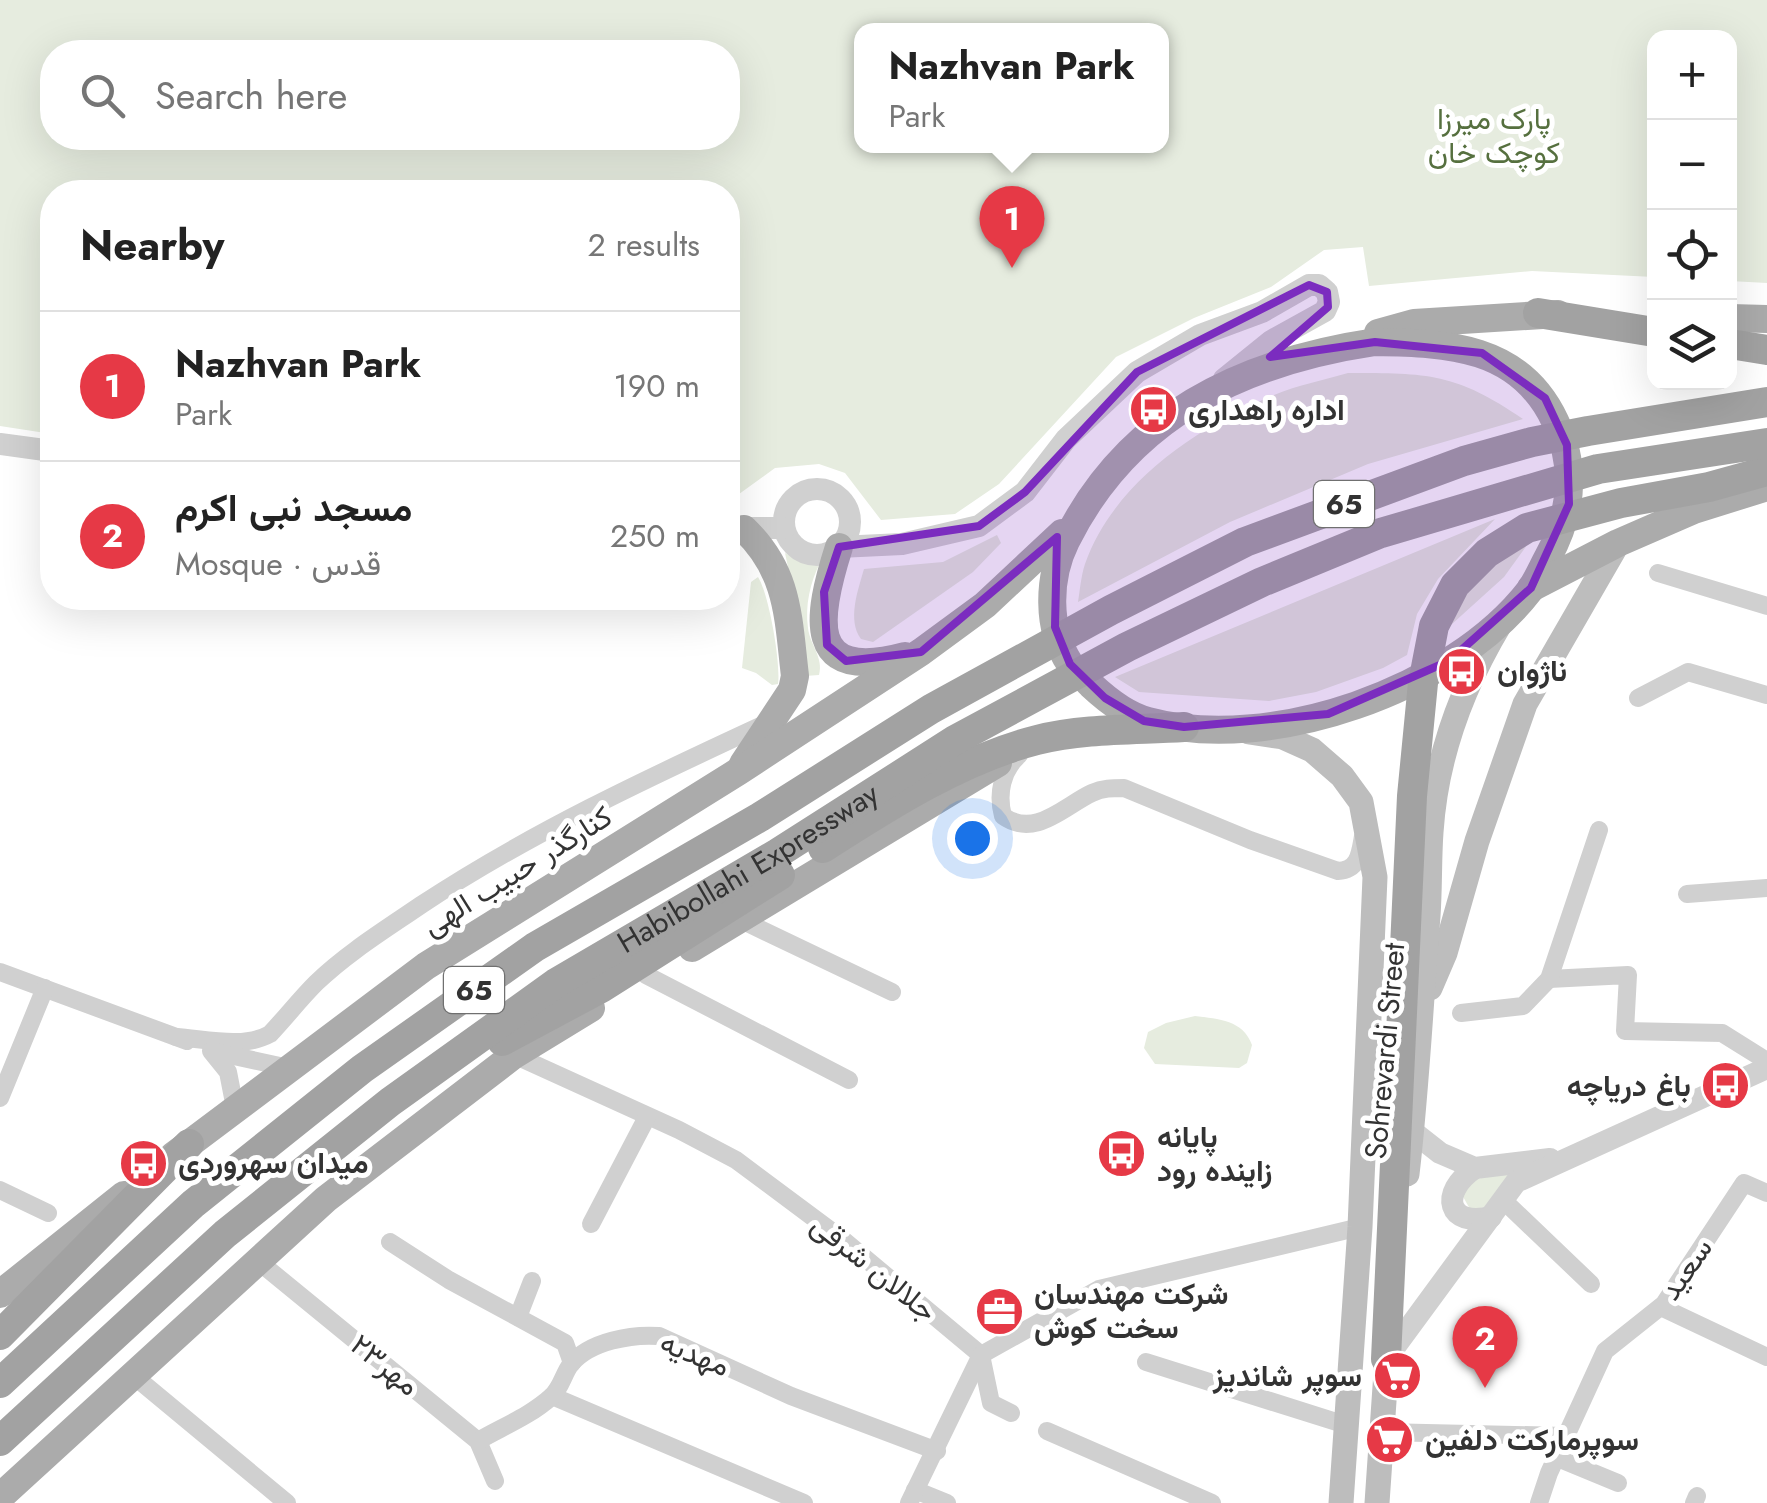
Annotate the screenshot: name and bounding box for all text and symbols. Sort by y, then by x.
popup [854,23,1169,153]
map controls [1647,30,1737,390]
button: + [1647,30,1737,120]
text: Nazhvan Park [888,38,1135,93]
search box [40,40,740,150]
icon: search [75,68,130,123]
text: Search here [155,68,347,123]
text: Park [888,93,945,139]
park label: پارک میرزا کوچک خان [1428,97,1560,174]
button: − [1647,120,1737,210]
pin: 1 [980,186,1044,268]
button: locate [1647,210,1737,300]
text: Nearby [80,215,224,276]
text: 2 results [588,222,700,268]
button: layers [1647,300,1737,390]
text: Nazhvan Park [175,336,421,391]
text: 1 [104,363,121,409]
text: 190 m [613,363,700,409]
bus stop icon: اداره راهداری [1127,384,1179,436]
place label: اداره راهداری [1188,388,1345,431]
text: Park [175,391,232,437]
text: مسجد نبی اکرم [175,480,412,535]
road number: 65 [1314,481,1374,527]
text: 2 [102,513,123,559]
text: 250 m [610,513,700,559]
text: Mosque · قدس [175,541,381,587]
bus stop icon: ناژوان [1436,645,1488,697]
place label: ناژوان [1497,649,1567,692]
street label: Habibollahi Expressway [609,772,888,964]
street label: کنارگذر حبیب الهی [413,795,620,946]
your location [947,813,998,864]
street label: Sohrevardi Street [1354,940,1415,1161]
road number: 65 [444,967,504,1013]
bus stop icon: باغ دریاچه [1700,1060,1752,1112]
place label: باغ دریاچه [1567,1064,1691,1107]
place label: پایانه زاینده رود [1157,1115,1272,1192]
bus stop icon: پایانه زاینده رود [1096,1128,1148,1180]
bus stop icon: میدان سهروردی [117,1137,169,1189]
place label: میدان سهروردی [178,1141,369,1184]
street label: جلالان شرقی [802,1203,946,1332]
street label: سعید [1649,1229,1723,1309]
place label: شرکت مهندسان سخت کوش [1034,1272,1229,1349]
office icon: شرکت مهندسان سخت کوش [973,1285,1025,1337]
pin: 2 [1452,1306,1518,1388]
street label: مهدیه [654,1320,737,1387]
street label: مهر۲۳ [341,1323,429,1406]
supermarket icon: سوپر شاندیز [1371,1350,1423,1402]
place label: سوپر شاندیز [1212,1354,1362,1397]
supermarket icon: سوپرمارکت دلفین [1364,1414,1416,1466]
place label: سوپرمارکت دلفین [1425,1418,1639,1461]

